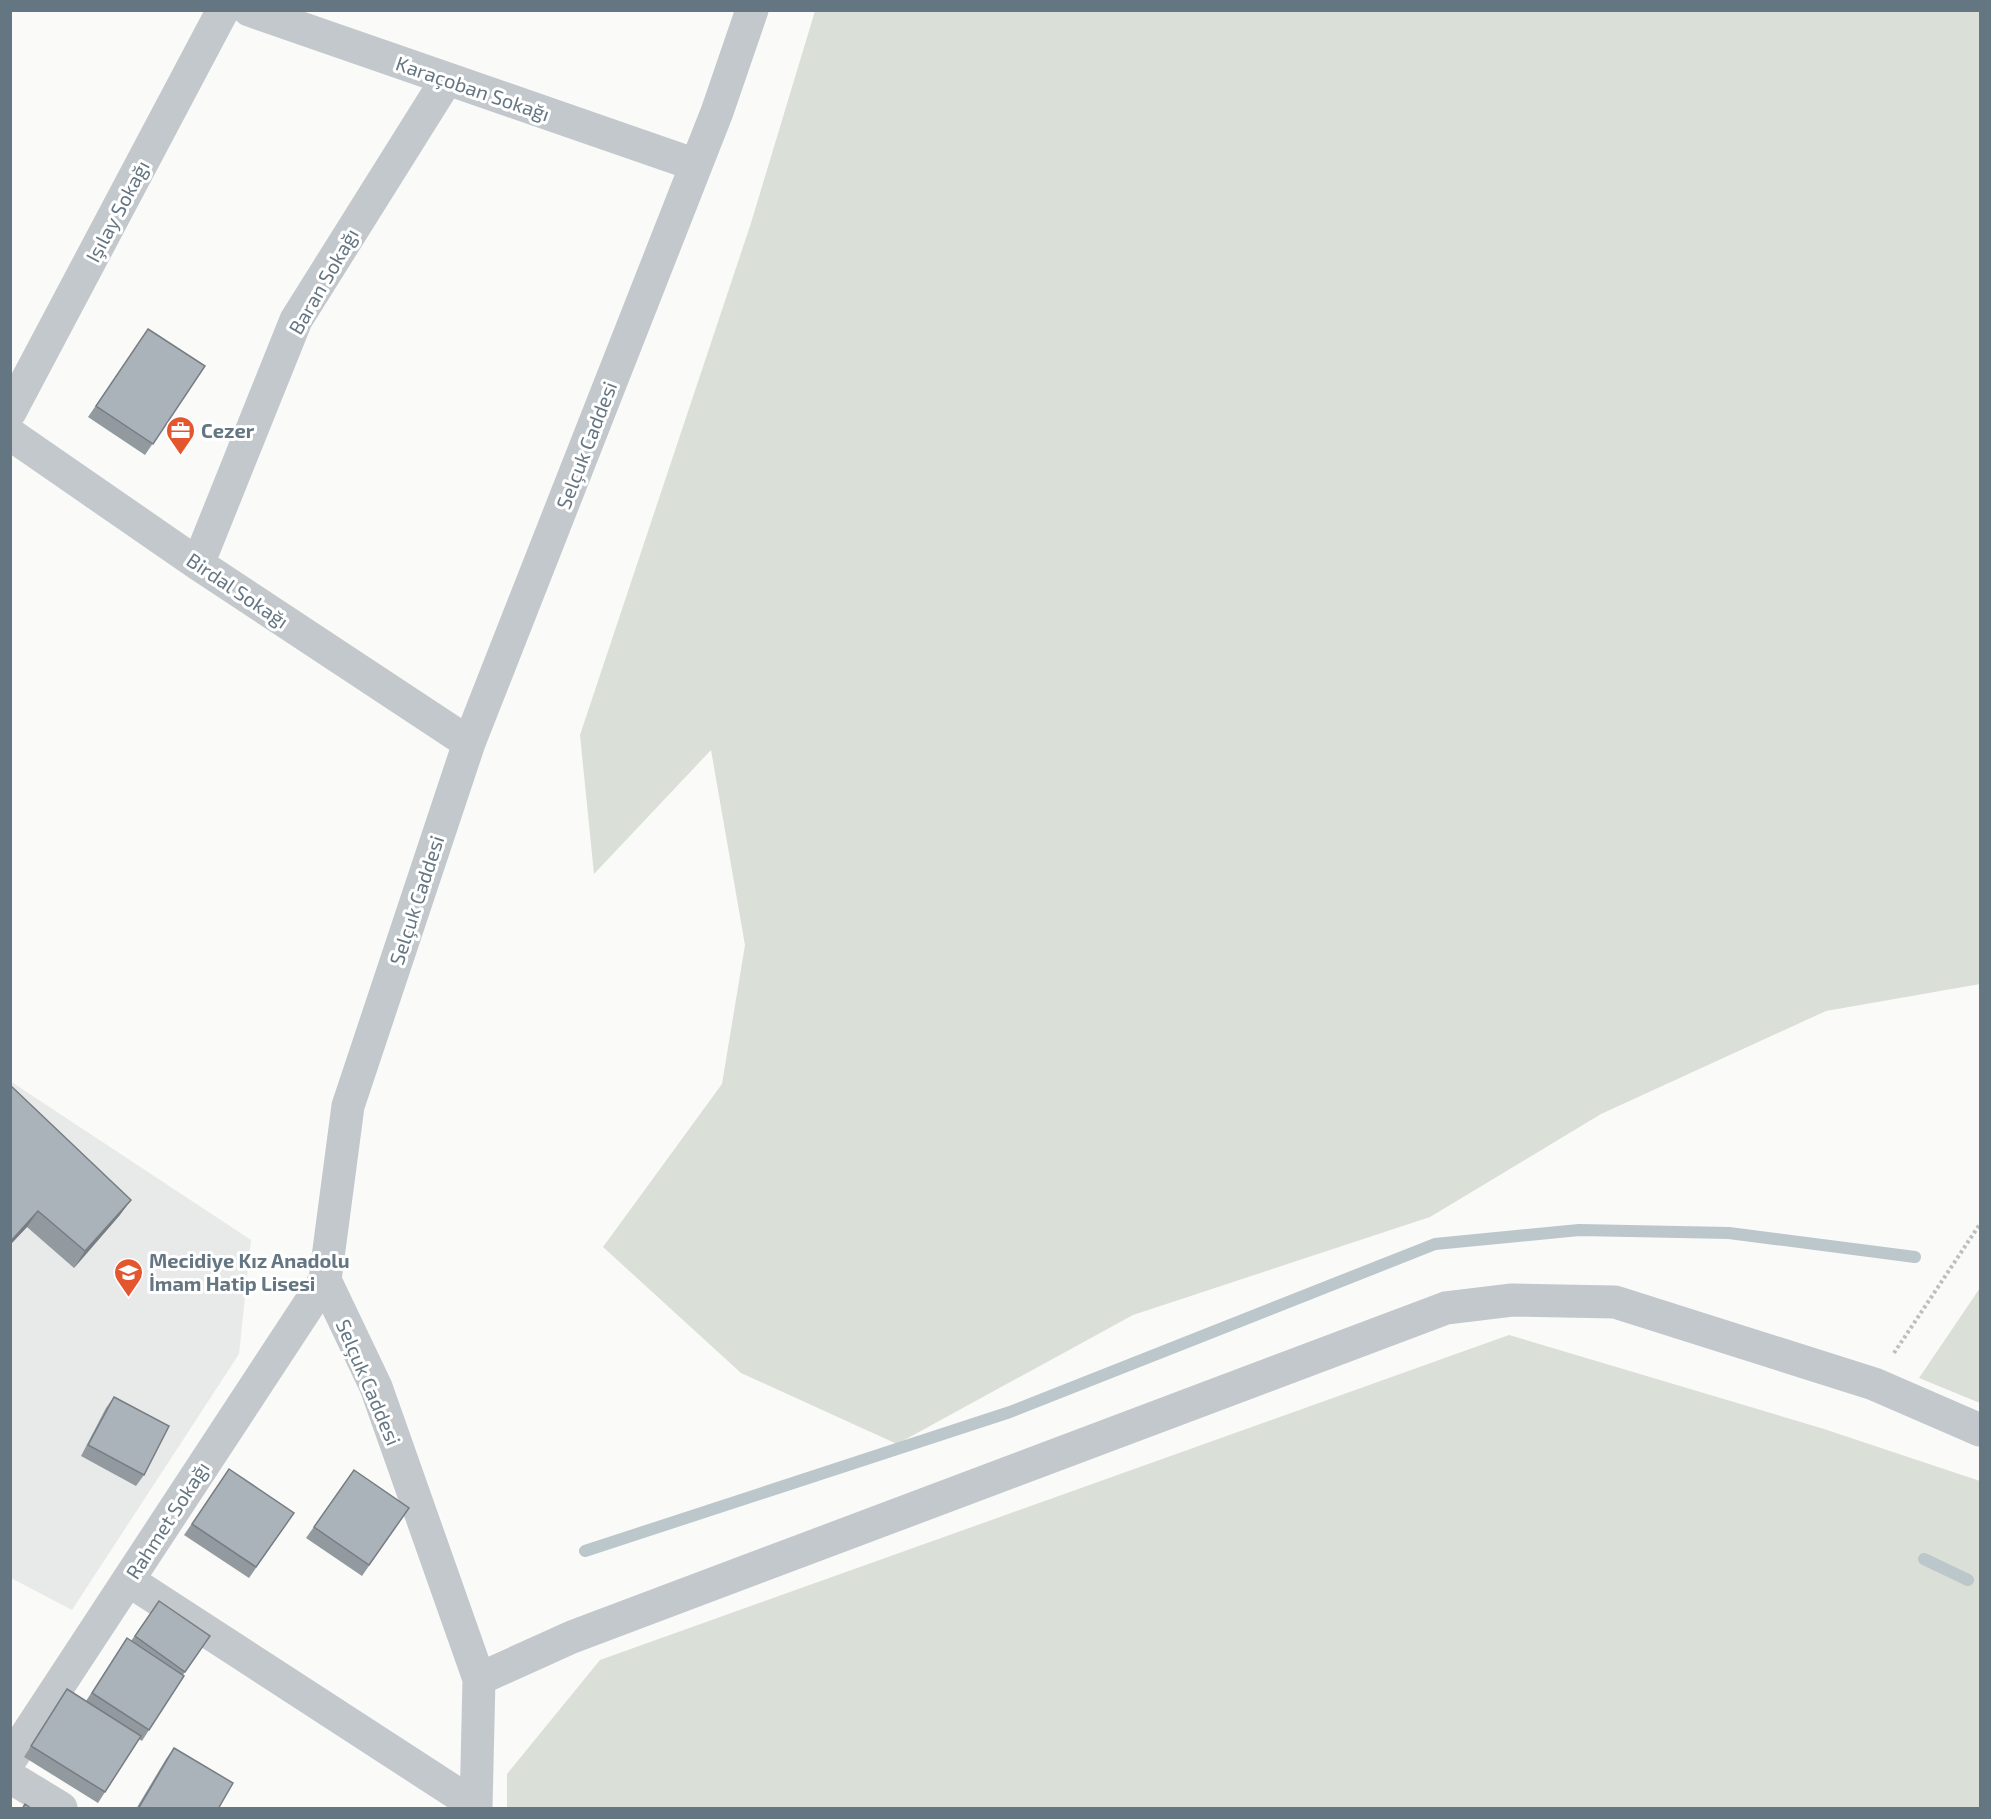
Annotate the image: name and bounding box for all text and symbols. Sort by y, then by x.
street label: Karaçoban Sokağı [393,50,553,127]
street label: Işılay Sokağı [80,156,155,266]
street label: Baran Sokağı [283,224,363,338]
street label: Selçuk Caddesi [551,378,622,513]
office icon: Cezer [164,414,196,456]
place label: Cezer [201,418,255,442]
street label: Birdal Sokağı [183,547,293,633]
street label: Selçuk Caddesi [384,832,449,968]
place label: Mecidiye Kız Anadolu İmam Hatip Lisesi [149,1248,350,1295]
school or university icon: Mecidiye Kız Anadolu İmam Hatip Lisesi [112,1256,144,1298]
street label: Selçuk Caddesi [331,1315,406,1449]
street label: Rahmet Sokağı [120,1457,214,1583]

